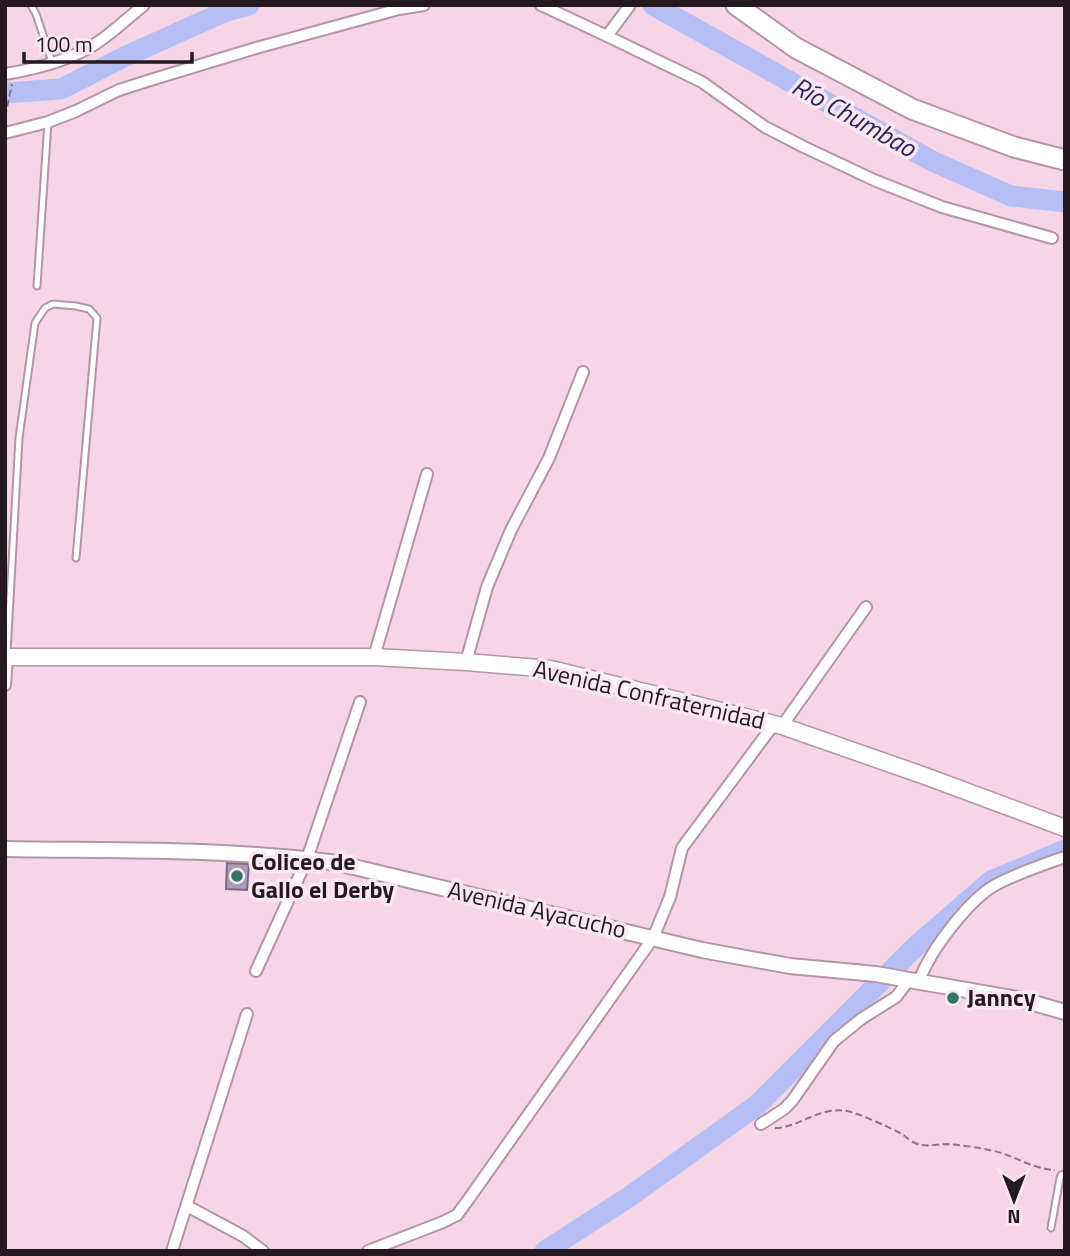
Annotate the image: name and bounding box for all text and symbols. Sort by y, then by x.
scale bar [24,21,192,65]
text: 100 m [35,28,92,60]
water label: Río Chumbao [785,66,924,167]
street label: Avenida Confraternidad [530,650,769,738]
place label: Coliceo de Gallo el Derby [251,843,394,907]
marker: Coliceo de Gallo el Derby [229,868,245,884]
street label: Avenida Ayacucho [445,871,630,947]
place label: Janncy [967,979,1036,1015]
marker: Janncy [945,990,961,1006]
north arrow [979,1165,1049,1235]
text: N [1007,1203,1021,1232]

